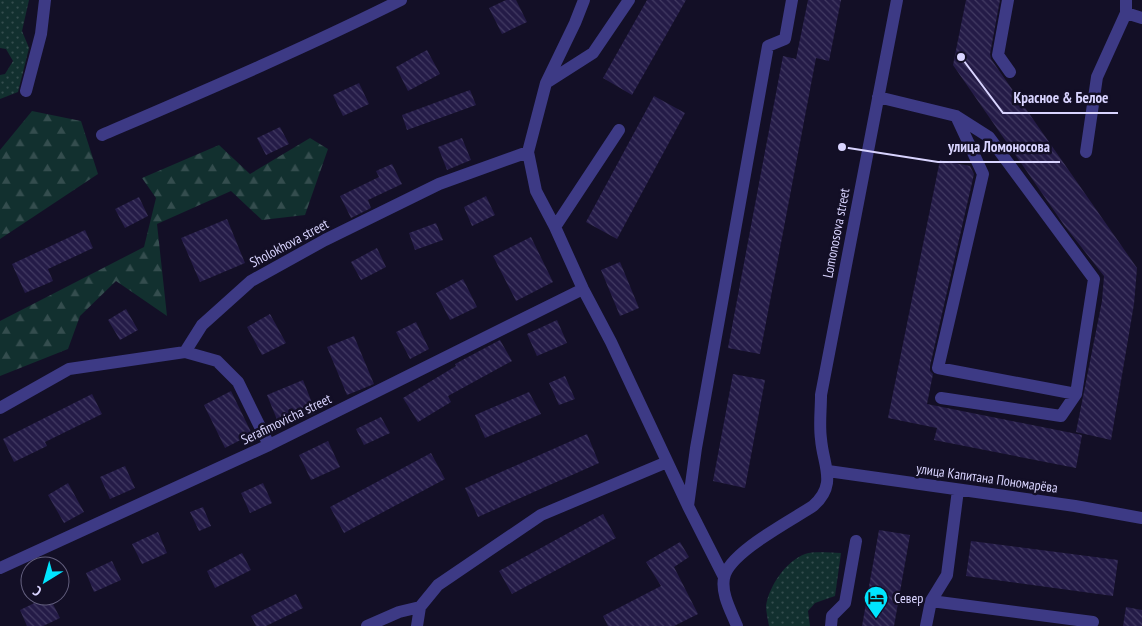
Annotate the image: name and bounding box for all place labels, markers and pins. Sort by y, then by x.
callout: Красное & Белое [1003,83,1118,113]
callout: улица Ломоносова [938,132,1060,162]
hotel icon: Север [863,585,889,619]
place label: Север [894,589,923,607]

